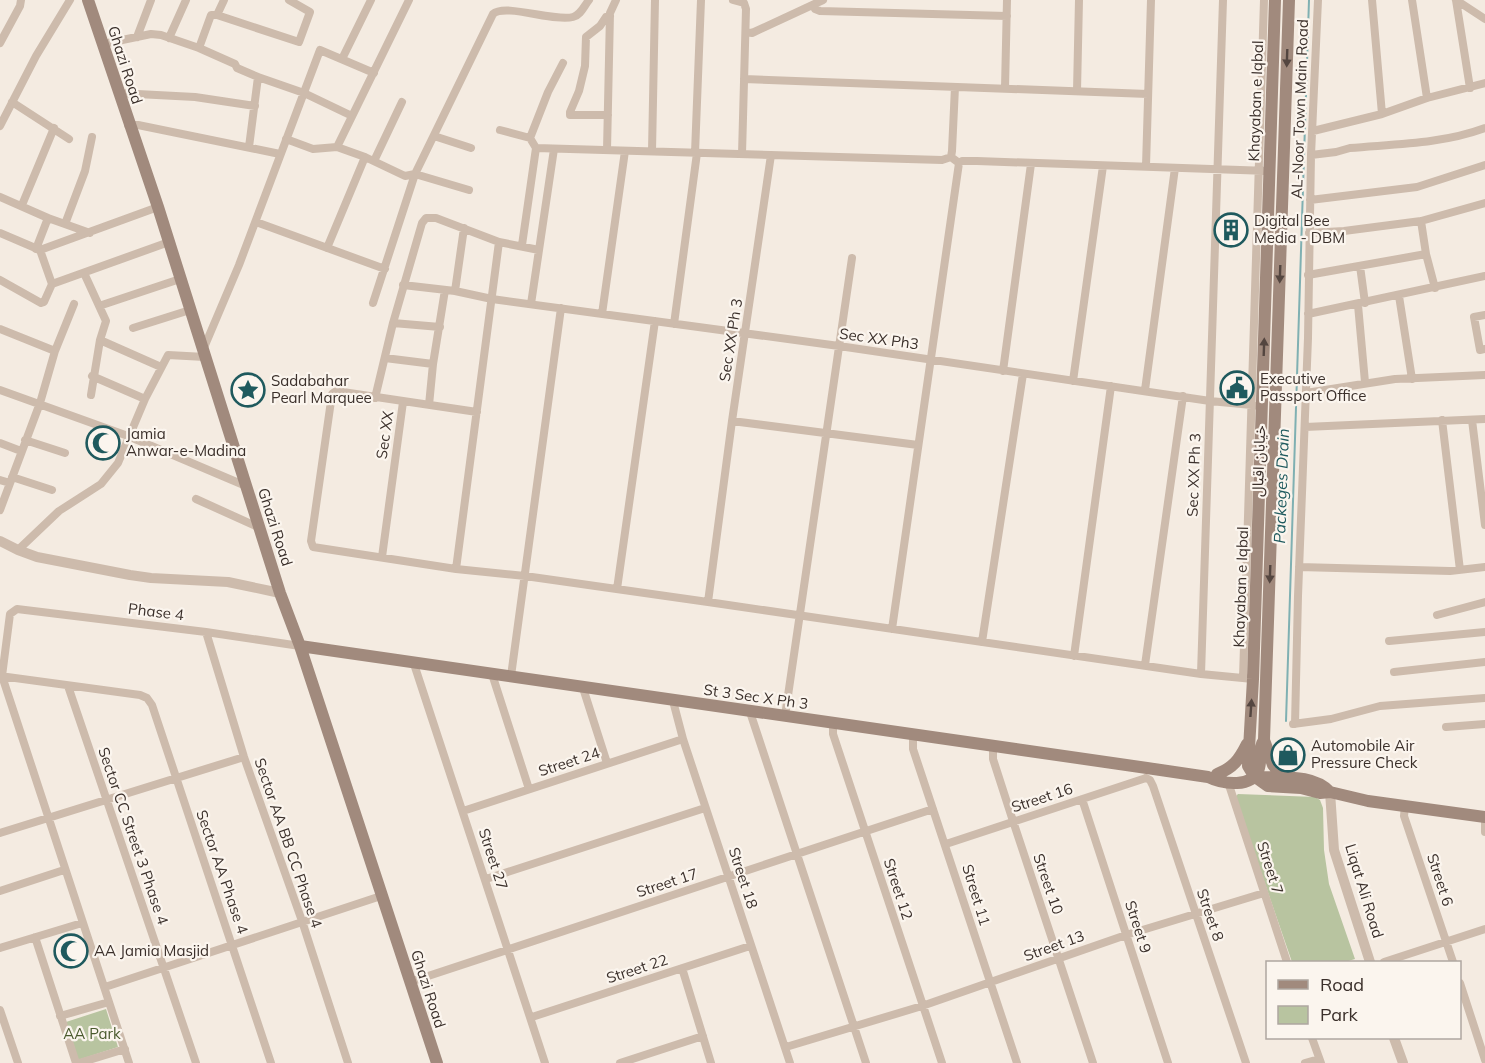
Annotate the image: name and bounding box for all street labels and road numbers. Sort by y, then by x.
street label: AL-Noor Town Main Road [1287,19,1312,199]
street label: Ghazi Road [104,23,147,106]
street label: Khayaban e Iqbal [1244,40,1267,162]
street label: Sec XX Ph 3 [715,297,746,383]
street label: Sec XX Ph3 [838,324,920,353]
street label: Sec XX [372,409,397,460]
street label: خیابان اقبال [1248,425,1269,497]
street label: Sec XX Ph 3 [1183,433,1204,517]
street label: Ghazi Road [254,485,297,568]
street label: Khayaban e Iqbal [1229,526,1252,648]
street label: Phase 4 [127,599,185,624]
street label: St 3 Sec X Ph 3 [703,680,810,713]
street label: Street 24 [536,743,602,780]
street label: Sector CC Street 3 Phase 4 [94,745,173,927]
street label: Sector AA BB CC Phase 4 [250,755,327,930]
street label: Street 16 [1009,779,1075,816]
street label: Sector AA Phase 4 [192,807,253,936]
street label: Street 27 [475,826,512,892]
street label: Street 7 [1253,839,1288,897]
street label: Liqat Ali Road [1341,841,1388,940]
street label: Street 18 [725,845,762,911]
street label: Street 10 [1029,851,1068,917]
street label: Street 6 [1423,851,1458,909]
street label: Street 12 [880,856,917,922]
street label: Street 11 [958,862,995,928]
street label: Street 17 [634,864,700,901]
street label: Street 8 [1193,886,1228,944]
street label: Street 9 [1121,898,1156,956]
street label: Street 13 [1021,926,1087,965]
street label: Ghazi Road [407,947,450,1030]
street label: Street 22 [604,950,670,987]

